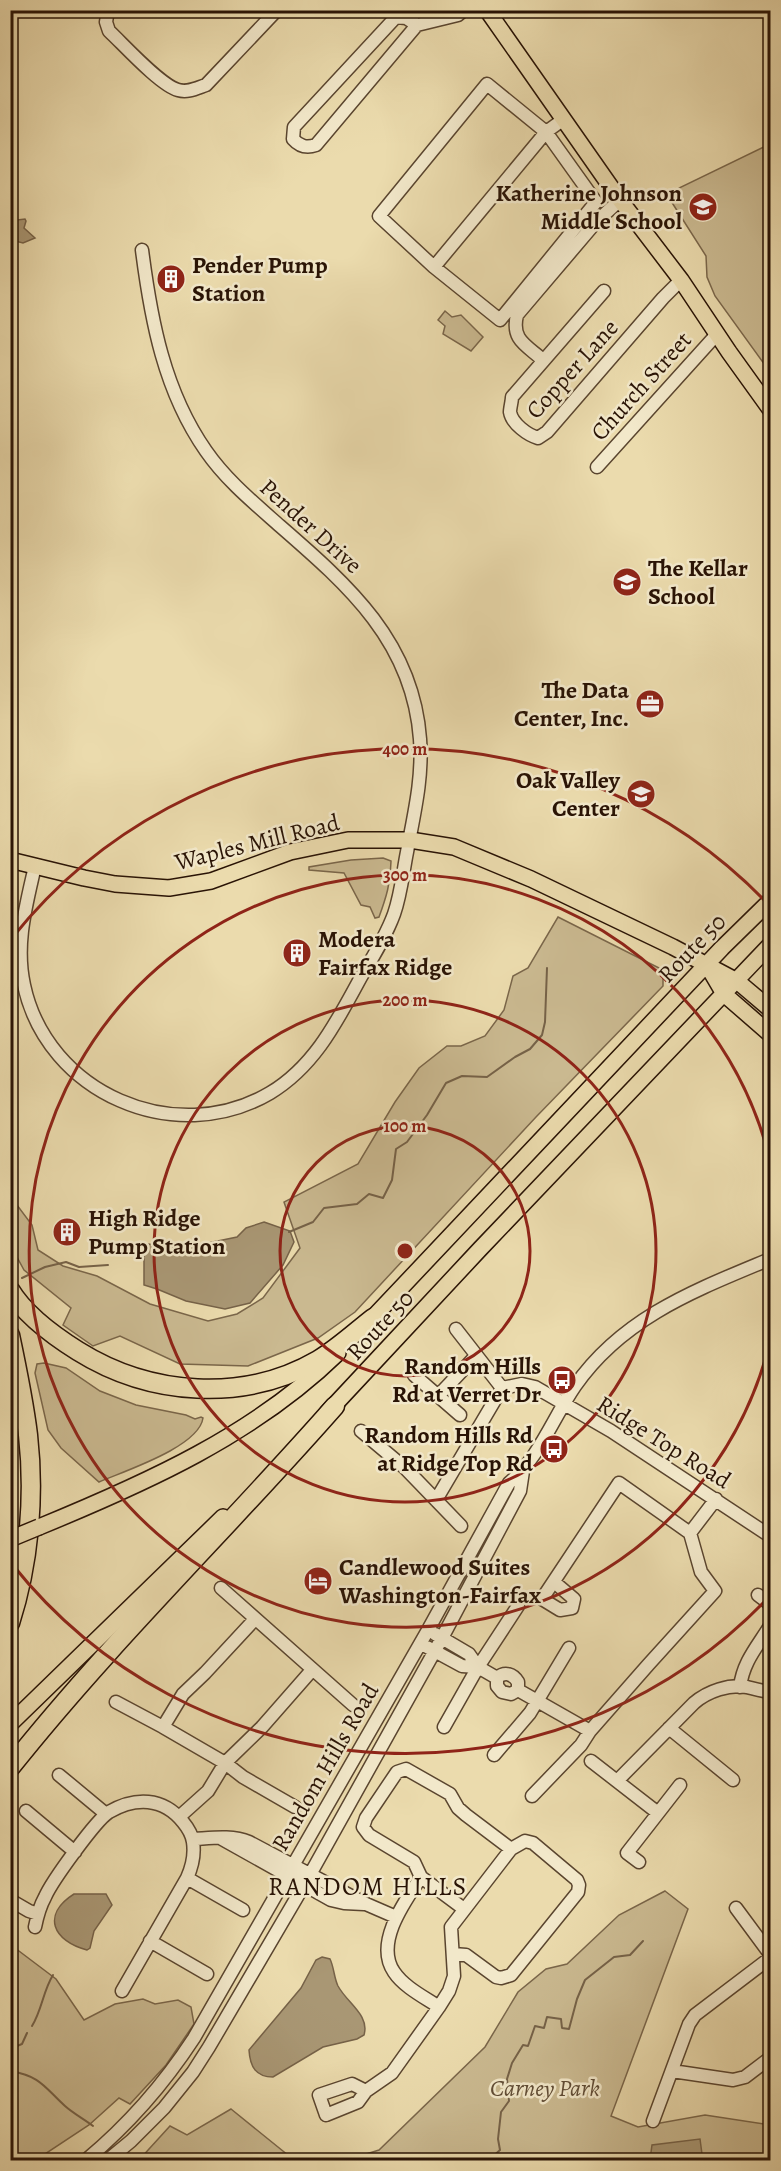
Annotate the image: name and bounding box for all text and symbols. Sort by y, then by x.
place label: Katherine Johnson Middle School [495,177,683,237]
school or university icon: Katherine Johnson Middle School [687,191,719,223]
place label: Pender Pump Station [192,249,328,309]
building icon: Pender Pump Station [155,263,187,295]
street label: Copper Lane [519,312,625,426]
street label: Church Street [583,325,699,447]
street label: Pender Drive [253,471,369,581]
place label: The Kellar School [648,552,748,612]
school or university icon: The Kellar School [611,566,643,598]
place label: The Data Center, Inc. [514,674,629,734]
office icon: The Data Center, Inc. [634,688,666,720]
text: 400 m [383,737,427,761]
place label: Oak Valley Center [516,764,621,824]
school or university icon: Oak Valley Center [625,778,657,810]
street label: Waples Mill Road [170,806,343,878]
text: 300 m [383,863,427,887]
street label: Route 50 [651,906,733,990]
place label: Modera Fairfax Ridge [318,923,452,983]
building icon: Modera Fairfax Ridge [281,937,313,969]
text: 200 m [382,988,428,1012]
text: 100 m [384,1114,426,1138]
place label: High Ridge Pump Station [88,1202,226,1262]
building icon: High Ridge Pump Station [51,1216,83,1248]
centre of rings [395,1241,415,1261]
street label: Route 50 [339,1283,421,1367]
place label: Random Hills Rd at Verret Dr [392,1350,541,1410]
bus stop icon: Random Hills Rd at Verret Dr [546,1364,578,1396]
street label: Ridge Top Road [591,1388,737,1496]
place label: Random Hills Rd at Ridge Top Rd [364,1419,533,1479]
bus stop icon: Random Hills Rd at Ridge Top Rd [538,1433,570,1465]
place label: Candlewood Suites Washington-Fairfax [338,1551,541,1611]
hotel icon: Candlewood Suites Washington-Fairfax [302,1565,334,1597]
street label: Random Hills Road [264,1677,386,1857]
district label: RANDOM HILLS [268,1869,468,1904]
park label: Carney Park [490,2072,600,2104]

